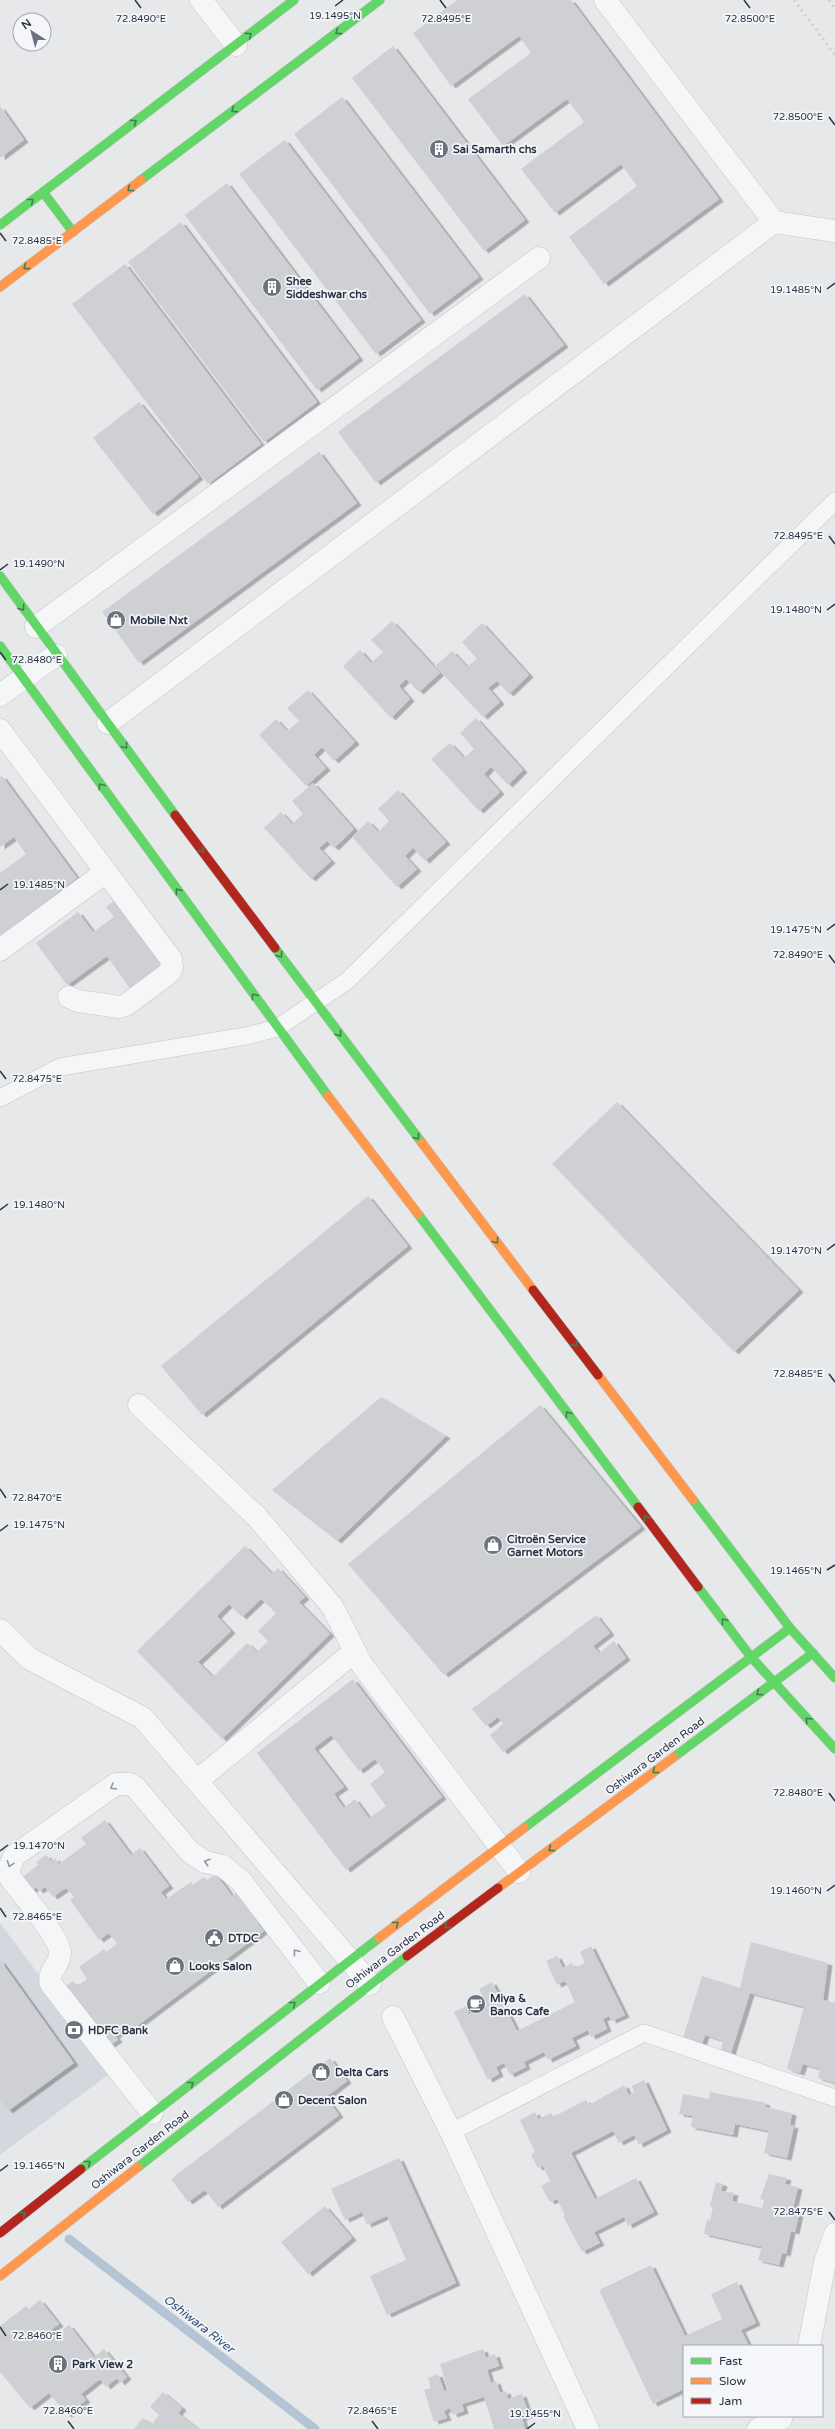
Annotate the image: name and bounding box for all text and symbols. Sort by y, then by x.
text: 19.1495°N [309,10,361,22]
north arrow [12,12,52,52]
text: 72.8490°E [116,13,166,25]
text: 72.8495°E [421,13,471,25]
text: 72.8500°E [725,13,775,25]
text: N [19,16,34,32]
one-way arrow [335,27,342,34]
one-way arrow [244,33,251,40]
one-way arrow [231,105,238,112]
text: 72.8500°E [773,111,823,123]
one-way arrow [130,120,137,127]
building icon: Sai Samarth chs [428,138,450,160]
place label: Sai Samarth chs [453,143,537,156]
one-way arrow [128,184,135,191]
one-way arrow [26,198,33,205]
text: 72.8485°E [12,235,62,247]
one-way arrow [24,262,31,269]
place label: Shee Siddeshwar chs [286,275,368,301]
building icon: Shee Siddeshwar chs [261,276,283,298]
text: 19.1485°N [770,284,822,296]
text: 72.8495°E [773,530,823,542]
text: 19.1490°N [13,558,65,570]
one-way arrow [17,603,24,610]
text: 19.1480°N [770,604,822,616]
shop icon: Mobile Nxt [105,609,127,631]
place label: Mobile Nxt [130,614,188,627]
text: 72.8480°E [12,654,62,666]
one-way arrow [120,741,127,748]
one-way arrow [99,783,106,790]
one-way arrow [197,846,204,853]
text: 19.1485°N [13,879,65,891]
one-way arrow [175,888,182,895]
text: 19.1475°N [770,924,822,936]
text: 72.8490°E [773,949,823,961]
one-way arrow [275,950,282,957]
one-way arrow [252,994,259,1001]
one-way arrow [334,1029,341,1036]
text: 72.8475°E [12,1073,62,1085]
one-way arrow [413,1133,420,1140]
text: 19.1480°N [13,1199,65,1211]
one-way arrow [491,1236,498,1243]
text: 19.1470°N [770,1245,822,1257]
one-way arrow [570,1340,577,1347]
text: 72.8485°E [773,1368,823,1380]
one-way arrow [566,1411,573,1418]
text: 72.8470°E [12,1492,62,1504]
one-way arrow [644,1515,651,1522]
text: 19.1475°N [13,1519,65,1531]
place label: Citroën Service Garnet Motors [507,1533,587,1559]
shop icon: Citroën Service Garnet Motors [482,1534,504,1556]
text: 19.1465°N [770,1565,822,1577]
one-way arrow [722,1619,729,1626]
one-way arrow [757,1688,764,1695]
street label: Oshiwara Garden Road [603,1714,707,1797]
one-way arrow [806,1717,813,1725]
one-way arrow [652,1766,659,1774]
one-way arrow [110,1782,117,1789]
text: 72.8480°E [773,1787,823,1799]
text: 19.1470°N [13,1840,65,1852]
one-way arrow [548,1844,555,1851]
one-way arrow [204,1858,211,1867]
one-way arrow [7,1861,15,1868]
text: 19.1460°N [770,1885,822,1897]
street label: Oshiwara Garden Road [343,1908,447,1991]
text: 72.8465°E [12,1911,62,1923]
one-way arrow [392,1922,399,1929]
one-way arrow [444,1922,451,1929]
public building icon: DTDC [203,1927,225,1949]
place label: DTDC [228,1932,259,1945]
one-way arrow [294,1950,301,1957]
shop icon: Looks Salon [164,1955,186,1977]
place label: Looks Salon [189,1960,252,1973]
place label: Miya & Banos Cafe [490,1992,550,2018]
cafe icon: Miya & Banos Cafe [465,1993,487,2015]
one-way arrow [289,2001,296,2008]
bank icon: HDFC Bank [63,2019,85,2041]
place label: HDFC Bank [88,2024,148,2037]
shop icon: Delta Cars [310,2061,332,2083]
place label: Delta Cars [335,2066,389,2079]
one-way arrow [186,2081,193,2088]
shop icon: Decent Salon [273,2089,295,2111]
place label: Decent Salon [298,2094,367,2107]
street label: Oshiwara Garden Road [88,2108,192,2192]
text: 19.1465°N [13,2160,65,2172]
one-way arrow [83,2161,90,2168]
text: 72.8475°E [773,2206,823,2218]
one-way arrow [18,2212,26,2219]
water label: Oshiwara River [161,2292,238,2357]
text: 72.8460°E [12,2330,62,2342]
legend [683,2345,823,2417]
building icon: Park View 2 [47,2353,69,2375]
text: Fast [719,2354,743,2368]
place label: Park View 2 [72,2358,133,2371]
text: Slow [719,2374,746,2388]
text: Jam [719,2394,742,2408]
text: 72.8460°E [43,2405,93,2417]
text: 72.8465°E [347,2405,397,2417]
text: 19.1455°N [509,2408,561,2420]

